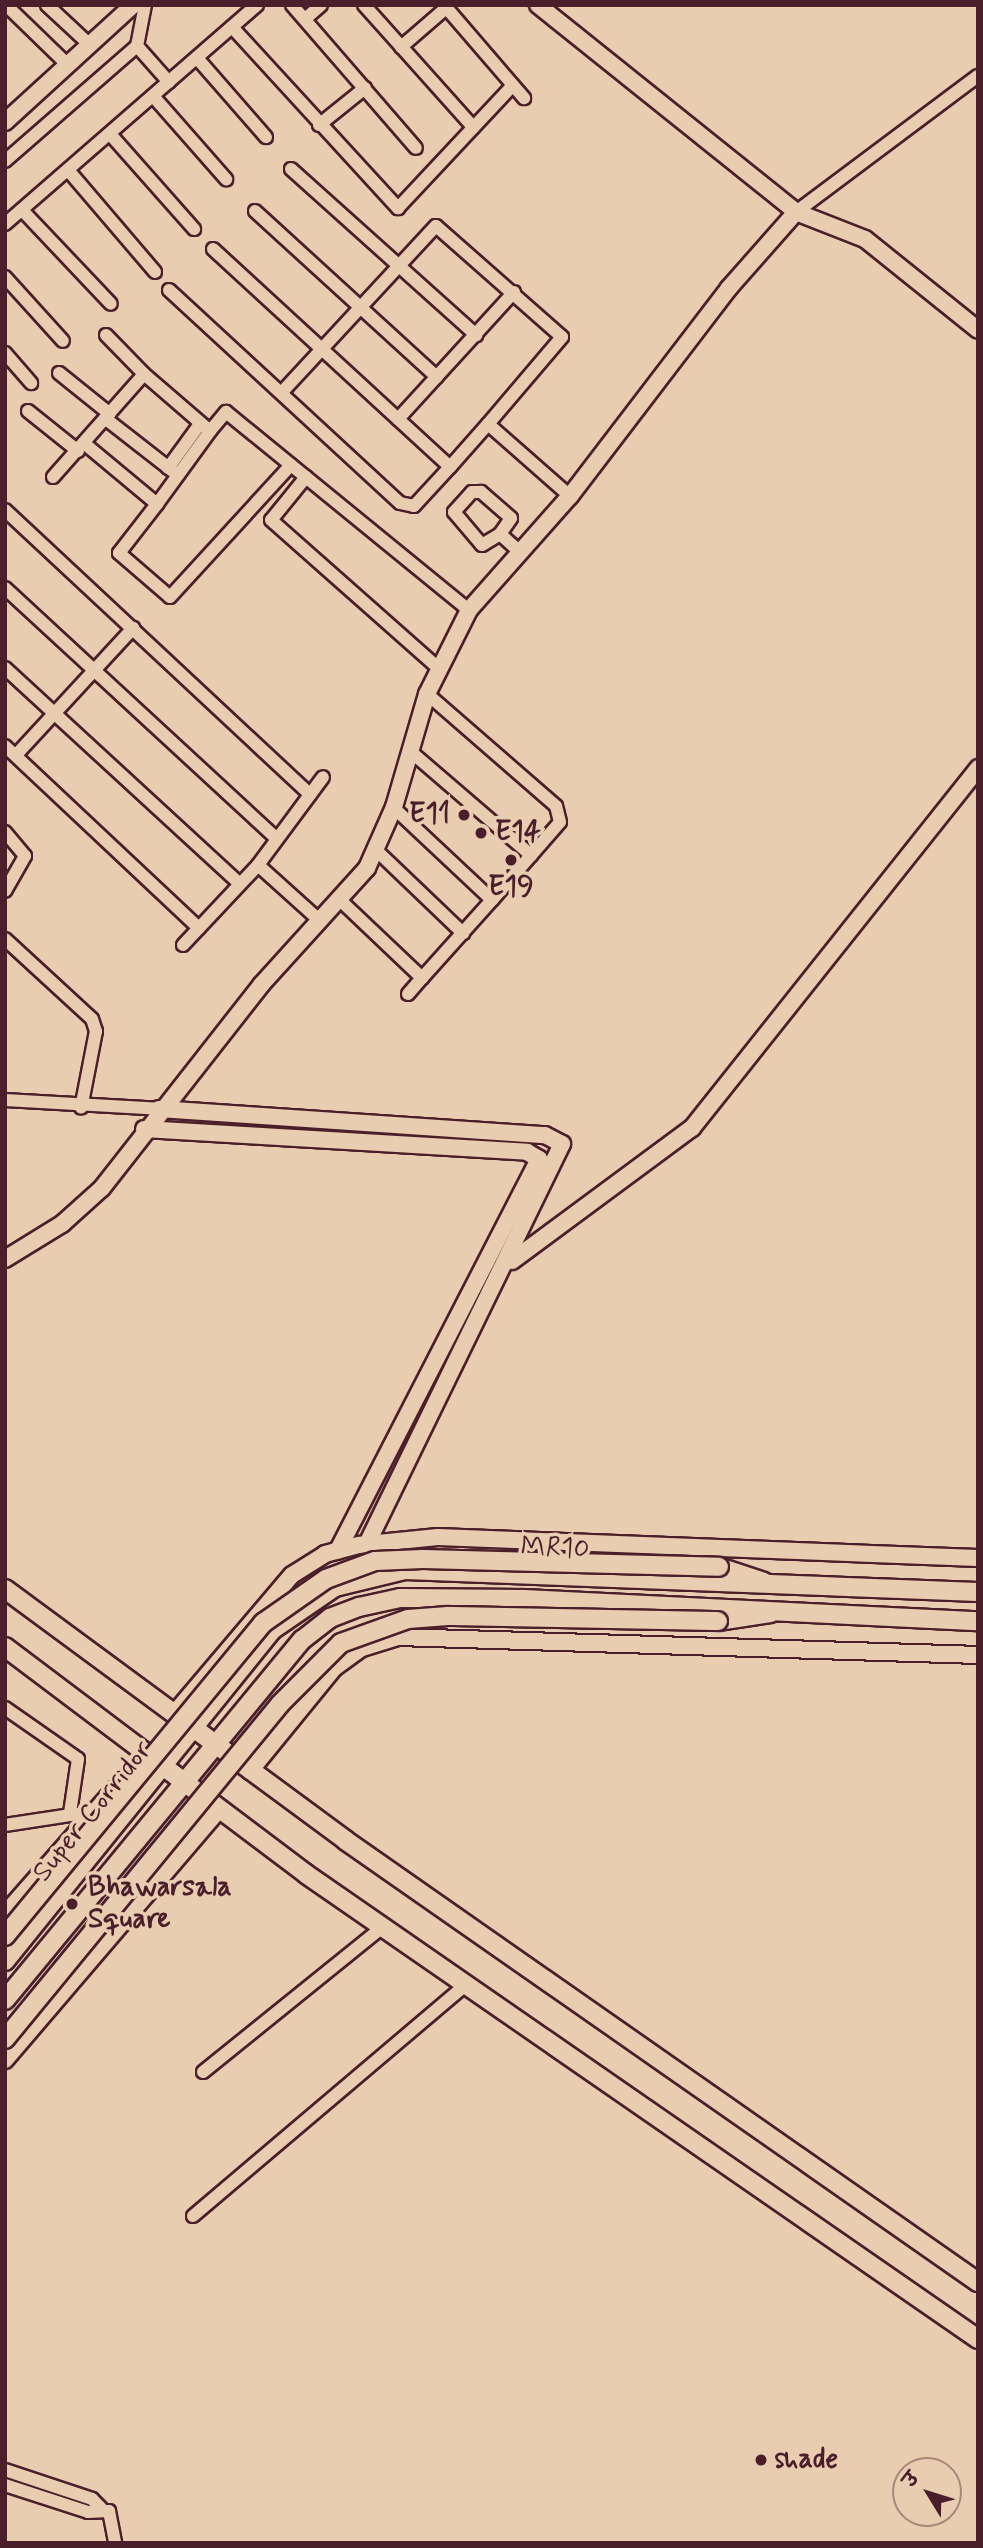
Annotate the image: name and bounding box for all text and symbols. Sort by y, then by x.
place label: E11 [409,798,450,832]
marker: E11 [456,807,472,823]
place label: E14 [495,816,541,850]
marker: E14 [473,825,489,841]
marker: E19 [503,852,519,868]
place label: E19 [488,871,534,905]
street label: MR10 [520,1531,590,1567]
street label: Super Corridor [26,1735,160,1889]
place label: Bhawarsala Square [88,1871,232,1937]
marker: Bhawarsala Square [62,1894,82,1914]
place label: shade [775,2443,838,2477]
marker: shade [753,2452,769,2468]
north arrow [892,2457,962,2527]
text: उ [898,2467,925,2493]

